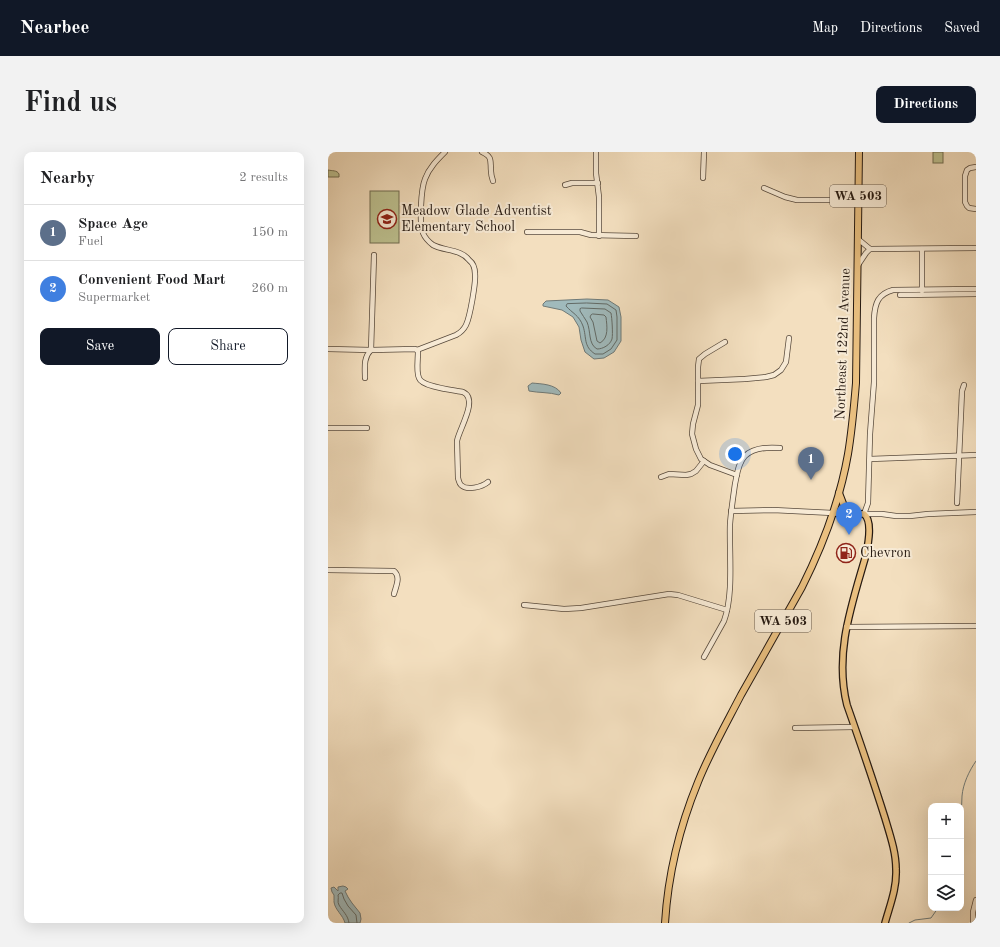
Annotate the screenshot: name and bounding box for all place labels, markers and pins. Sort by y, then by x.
place label: Meadow Glade Adventist Elementary School [401,204,552,234]
school or university icon: Meadow Glade Adventist Elementary School [376,208,398,230]
pin: 1 [798,447,824,480]
pin: 2 [836,502,862,535]
fuel station icon: Chevron [835,542,857,564]
place label: Chevron [860,546,912,560]

